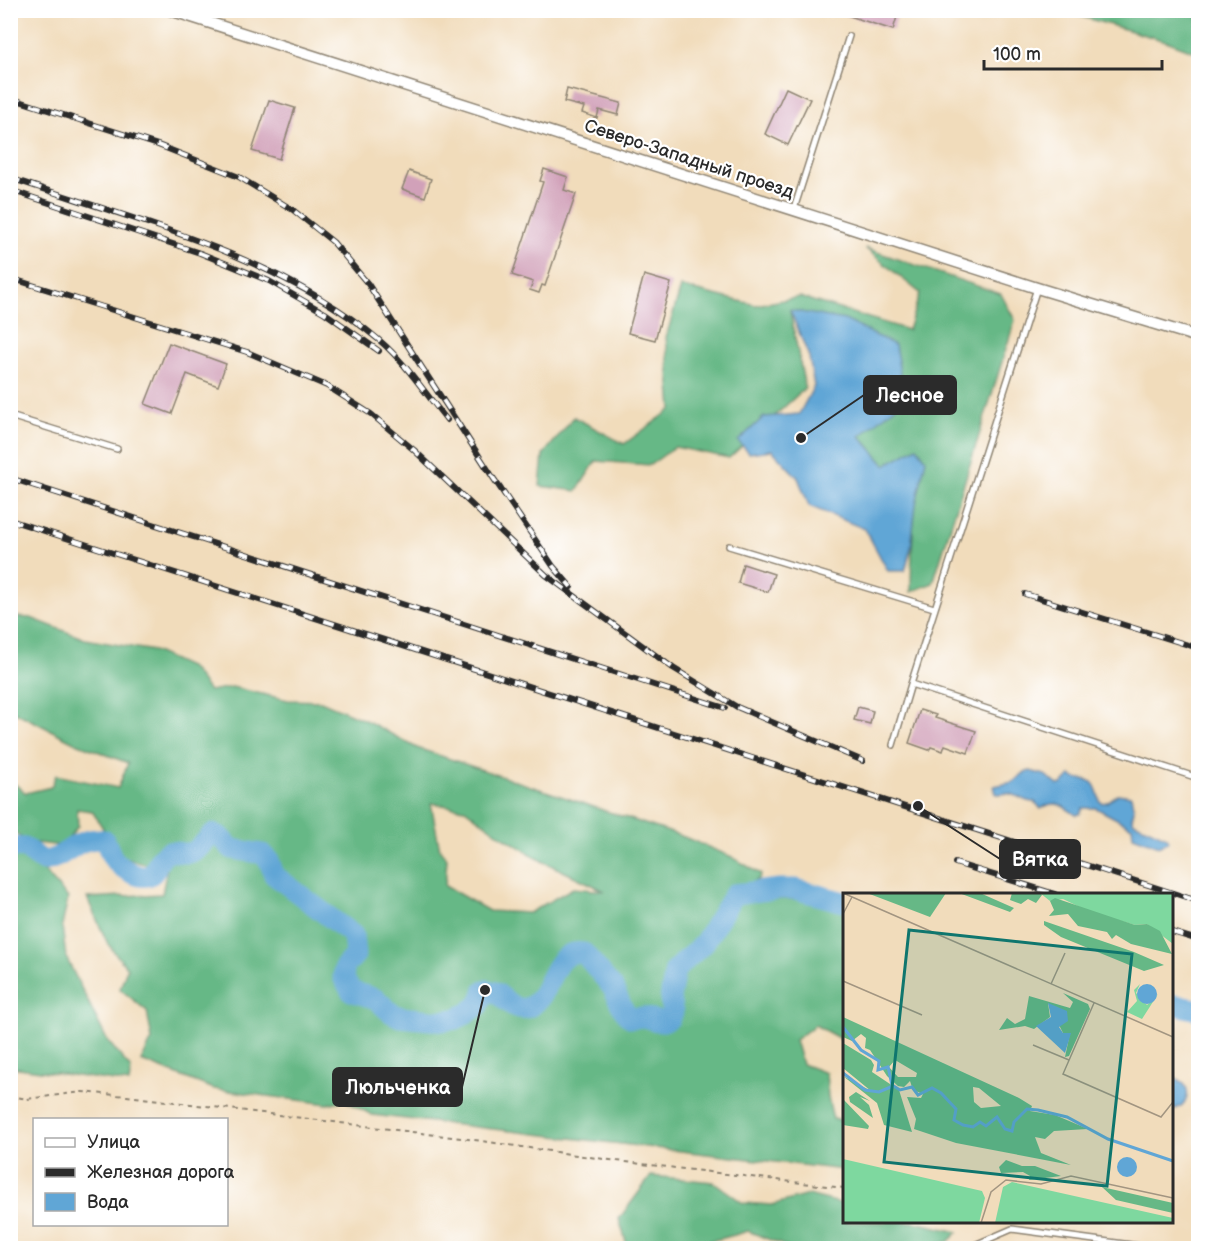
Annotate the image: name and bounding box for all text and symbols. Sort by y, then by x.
scale bar [984,33,1162,71]
text: 100 m [993,44,1041,65]
street label: Северо-Западный проезд [582,115,796,203]
callout: Лесное [864,376,956,414]
text: Лесное [875,384,944,408]
callout: Вятка [1000,840,1080,878]
text: Вятка [1012,848,1068,872]
inset map [843,893,1173,1223]
callout: Люльченка [333,1068,462,1106]
text: Люльченка [345,1076,451,1100]
legend [33,1118,228,1226]
text: Улица [87,1132,141,1153]
text: Железная дорога [87,1162,235,1183]
text: Вода [87,1192,129,1213]

